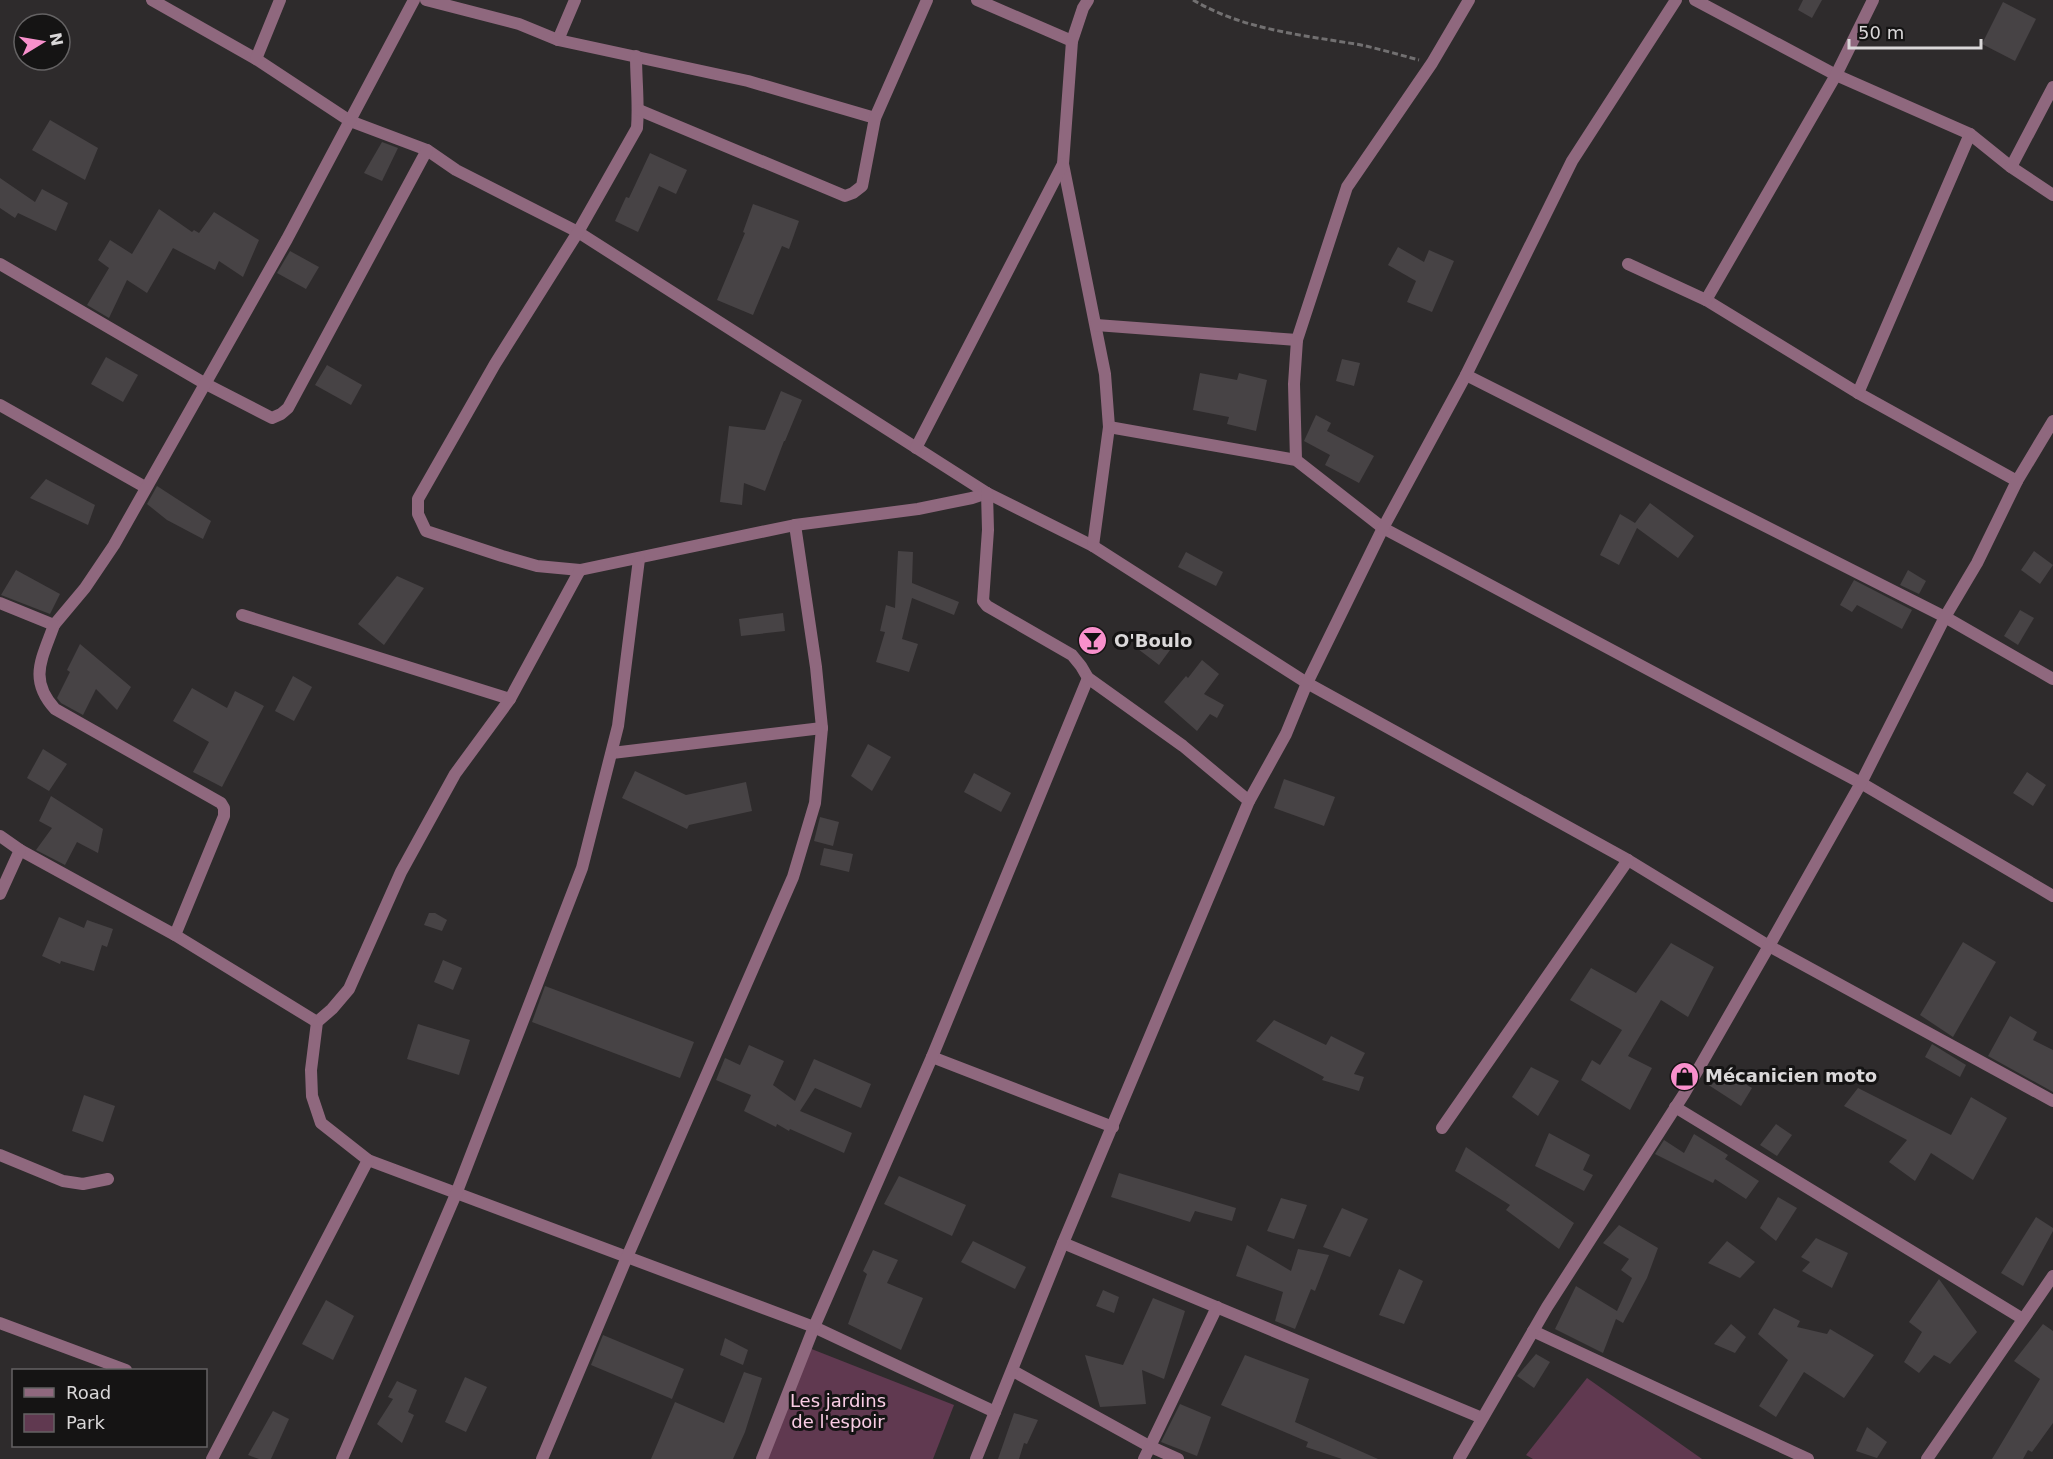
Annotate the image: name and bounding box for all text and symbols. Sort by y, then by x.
north arrow [12,12,72,72]
scale bar [1849,12,1981,50]
text: 50 m [1858,22,1904,43]
text: N [46,31,67,48]
bar icon: O'Boulo [1077,625,1109,657]
place label: O'Boulo [1114,630,1192,651]
shop icon: Mécanicien moto [1668,1060,1700,1092]
place label: Mécanicien moto [1705,1065,1877,1086]
legend [12,1369,207,1447]
text: Road [66,1382,111,1403]
park label: Les jardins de l'espoir [790,1390,886,1432]
text: Park [66,1412,105,1433]

